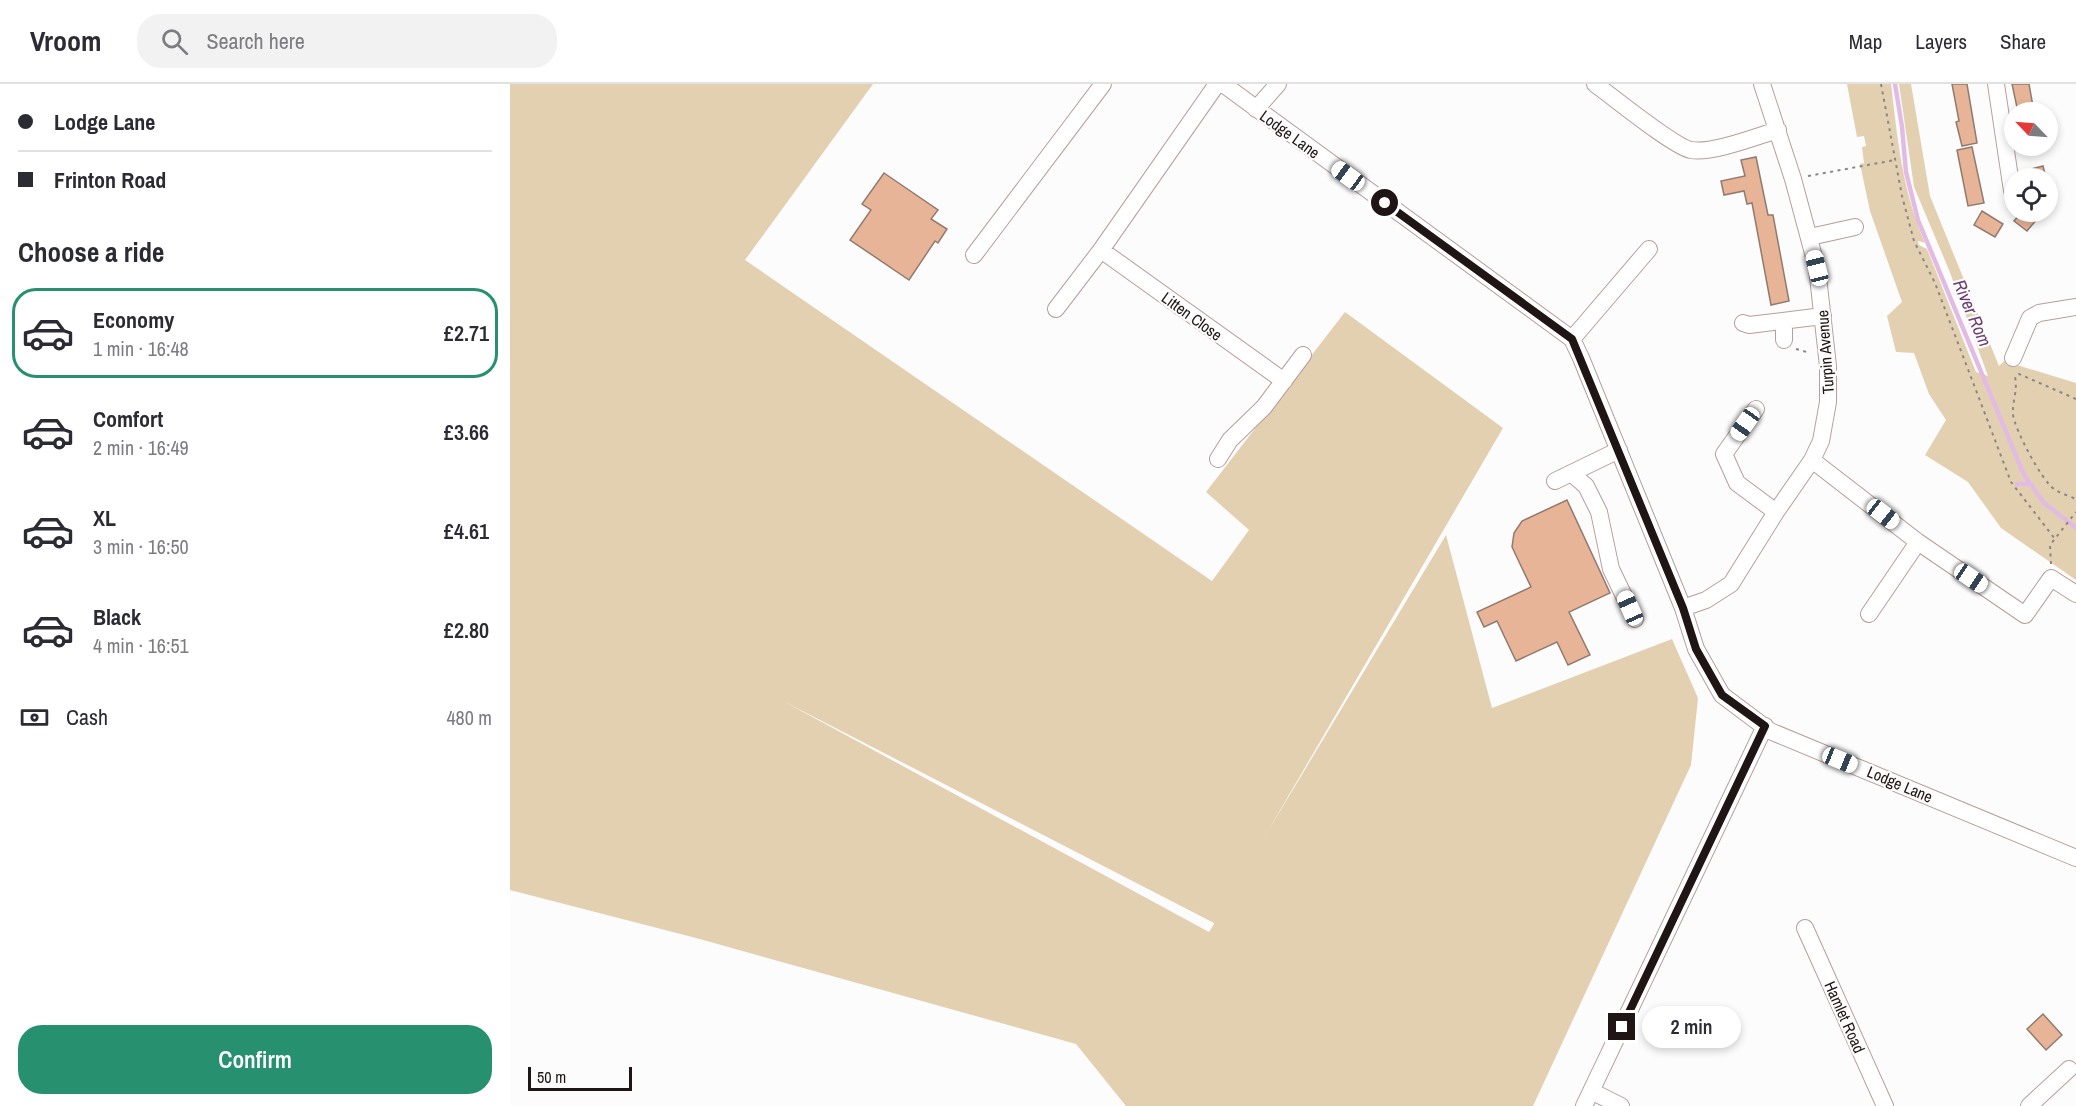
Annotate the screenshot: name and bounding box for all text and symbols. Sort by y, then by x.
search box [137,14,557,68]
text: Vroom [30,22,101,60]
icon: search [158,25,191,58]
text: Search here [206,26,305,56]
text: Map [1849,27,1882,56]
text: Layers [1915,27,1967,56]
text: Share [2000,27,2046,56]
north arrow [2004,102,2058,156]
map controls [2004,102,2058,222]
street label: Lodge Lane [1255,105,1325,163]
text: Lodge Lane [54,107,155,137]
car [1328,158,1368,194]
text: Frinton Road [54,165,166,195]
button: locate [2004,168,2058,222]
route start [1371,189,1398,216]
text: Choose a ride [18,234,164,270]
car [1804,248,1830,288]
water label: River Rom [1947,275,1998,350]
street label: Litten Close [1157,287,1227,345]
text: Economy [93,305,174,335]
icon: car [21,306,75,360]
street label: Turpin Avenue [1811,309,1839,395]
text: £2.71 [444,318,489,348]
text: 1 min · 16:48 [93,335,189,362]
text: Comfort [93,404,163,434]
car [1727,404,1763,444]
icon: car [21,405,75,459]
text: £3.66 [444,417,489,447]
text: 2 min · 16:49 [93,434,189,461]
car [1863,496,1903,532]
text: XL [93,503,116,533]
icon: car [21,504,75,558]
text: £4.61 [444,516,489,546]
text: 3 min · 16:50 [93,533,189,560]
car [1951,560,1991,596]
car [1614,588,1646,628]
text: Black [93,602,141,632]
icon: car [21,603,75,657]
text: £2.80 [444,615,489,645]
text: 4 min · 16:51 [93,632,189,659]
icon: cash [18,701,51,734]
text: Cash [66,702,108,732]
text: 480 m [446,704,492,731]
car [1820,745,1860,775]
street label: Lodge Lane [1864,760,1936,808]
street label: Hamlet Road [1819,978,1871,1056]
callout: 2 min [1643,1006,1742,1048]
route end [1608,1013,1635,1040]
text: 2 min [1670,1013,1713,1040]
button: Confirm [18,1025,492,1094]
scale bar [528,1064,632,1092]
text: 50 m [537,1066,566,1088]

